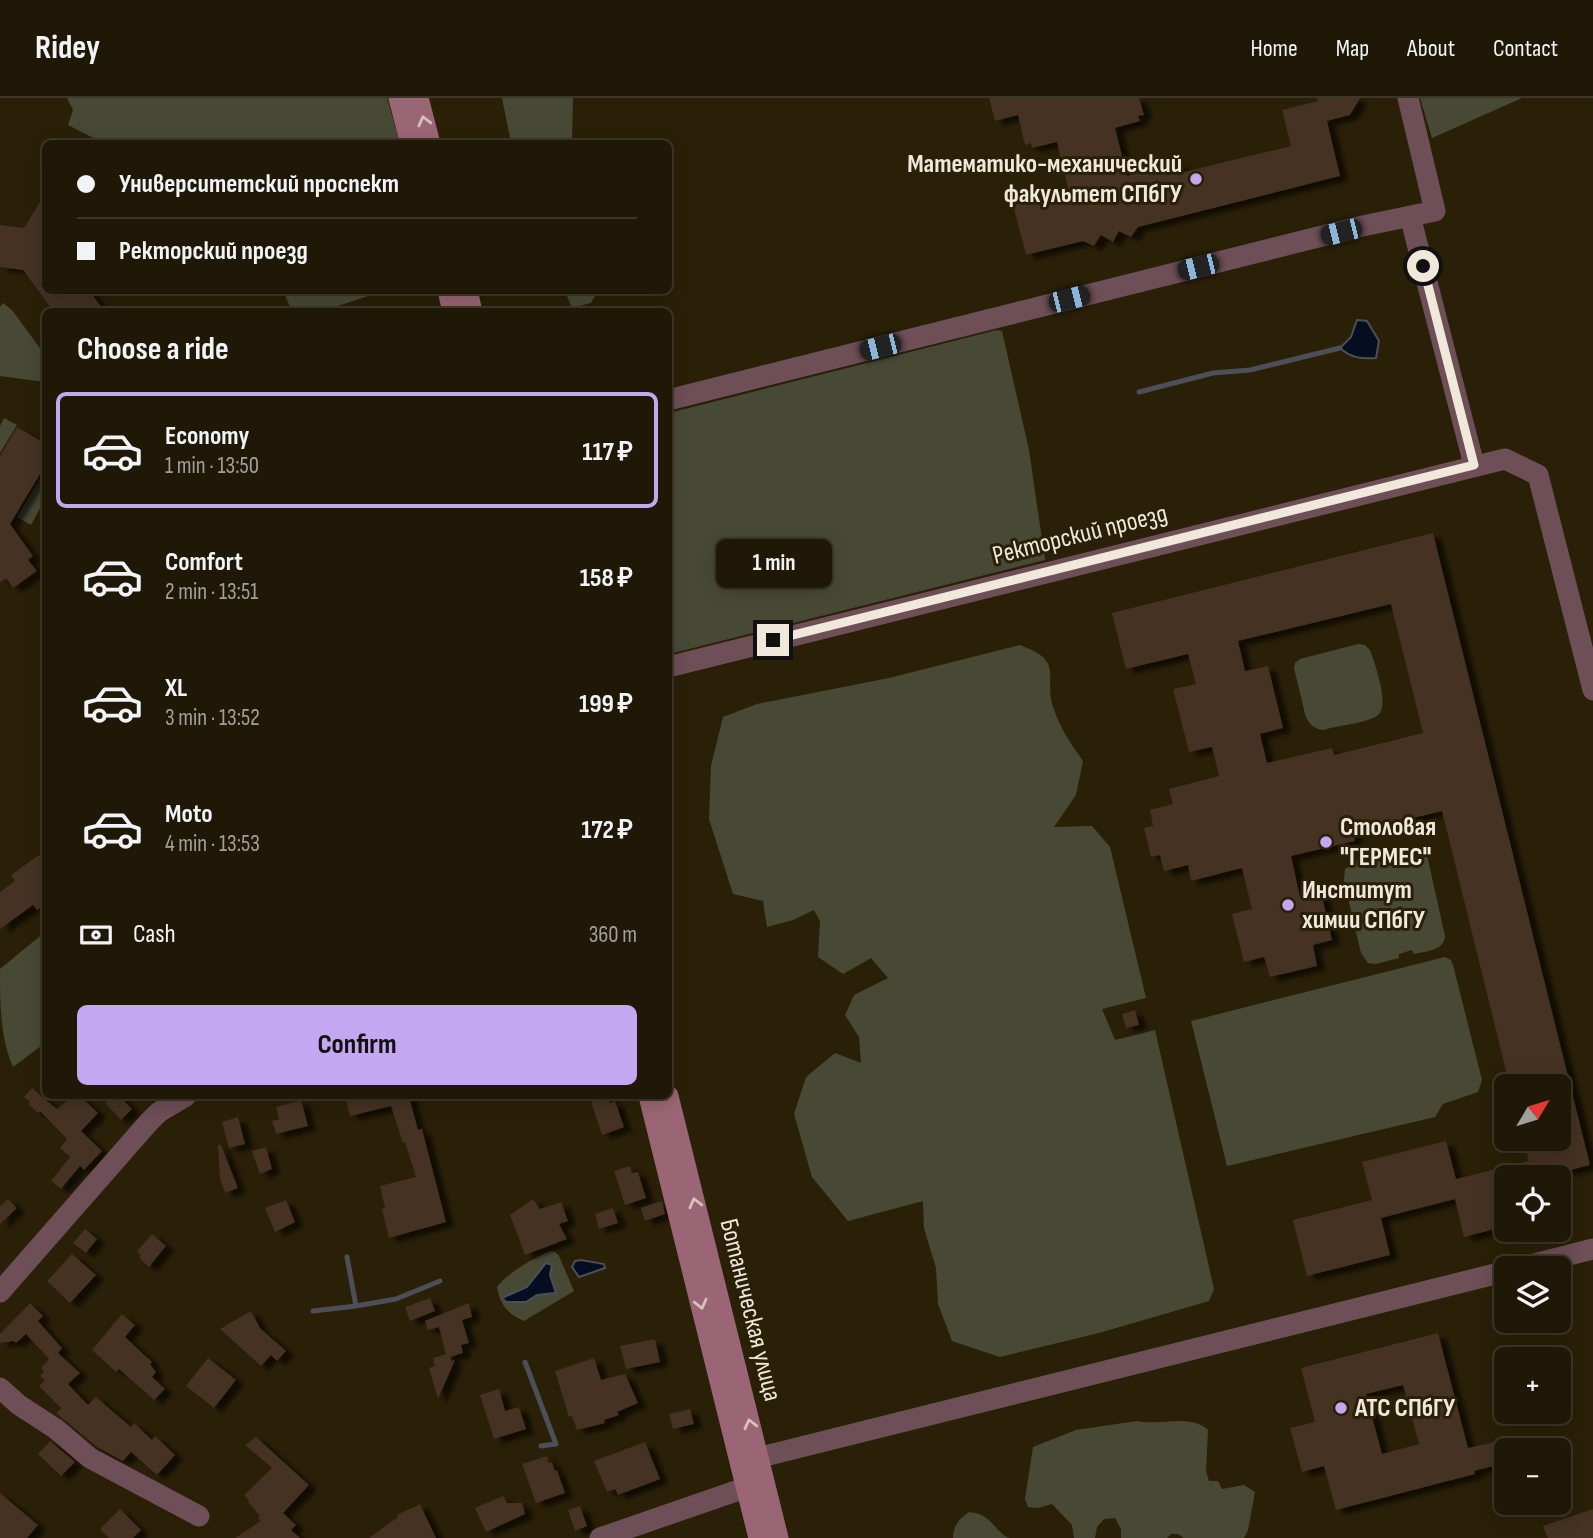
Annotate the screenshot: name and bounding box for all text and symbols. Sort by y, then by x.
text: Ridey [35,28,100,68]
text: Home [1250,34,1298,63]
text: Map [1336,34,1369,63]
text: About [1407,34,1455,63]
text: Contact [1493,34,1558,63]
one-way arrow [418,115,432,127]
place label: Математико-механический факультет СПбГУ [907,149,1183,210]
text: Университетский проспект [119,169,399,200]
marker: Математико-механический факультет СПбГУ [1188,171,1204,187]
car [1319,217,1364,247]
text: Ректорский проезд [119,236,308,267]
route start [1407,250,1439,282]
car [1176,252,1221,282]
car [1047,284,1092,314]
text: Choose a ride [77,330,229,369]
car [858,332,903,362]
icon: car [81,419,144,482]
text: Economy [165,421,249,452]
text: 117 ₽ [582,437,633,468]
text: 1 min · 13:50 [165,452,259,480]
street label: Ректорский проезд [989,498,1171,572]
callout: 1 min [715,538,831,588]
icon: car [81,545,144,608]
text: Comfort [165,547,243,578]
text: 1 min [753,549,795,577]
text: 158 ₽ [580,563,633,594]
text: 2 min · 13:51 [165,578,258,606]
route end [757,624,789,656]
icon: car [81,671,144,734]
text: XL [165,673,187,704]
text: 199 ₽ [579,689,633,720]
text: 3 min · 13:52 [165,704,260,732]
icon: car [81,797,144,860]
text: Moto [165,799,213,830]
place label: Столовая "ГЕРМЕС" [1340,812,1436,873]
text: 172 ₽ [581,815,633,846]
text: 4 min · 13:53 [165,830,260,858]
marker: Столовая "ГЕРМЕС" [1318,834,1334,850]
place label: Институт химии СПбГУ [1302,875,1426,936]
marker: Институт химии СПбГУ [1280,897,1296,913]
icon: cash [77,916,115,954]
text: Cash [133,919,176,950]
text: 360 m [589,921,637,949]
button: Confirm [77,1005,637,1085]
north arrow [1494,1074,1572,1152]
map controls [1494,1074,1571,1515]
button: locate [1494,1165,1571,1242]
one-way arrow [689,1198,703,1210]
street label: Ботаническая улица [712,1216,788,1404]
button: layers [1494,1256,1571,1333]
one-way arrow [693,1298,707,1310]
button: + [1494,1347,1571,1424]
place label: АТС СПбГУ [1354,1393,1456,1424]
marker: АТС СПбГУ [1333,1400,1349,1416]
one-way arrow [743,1418,758,1430]
button: − [1494,1438,1571,1515]

